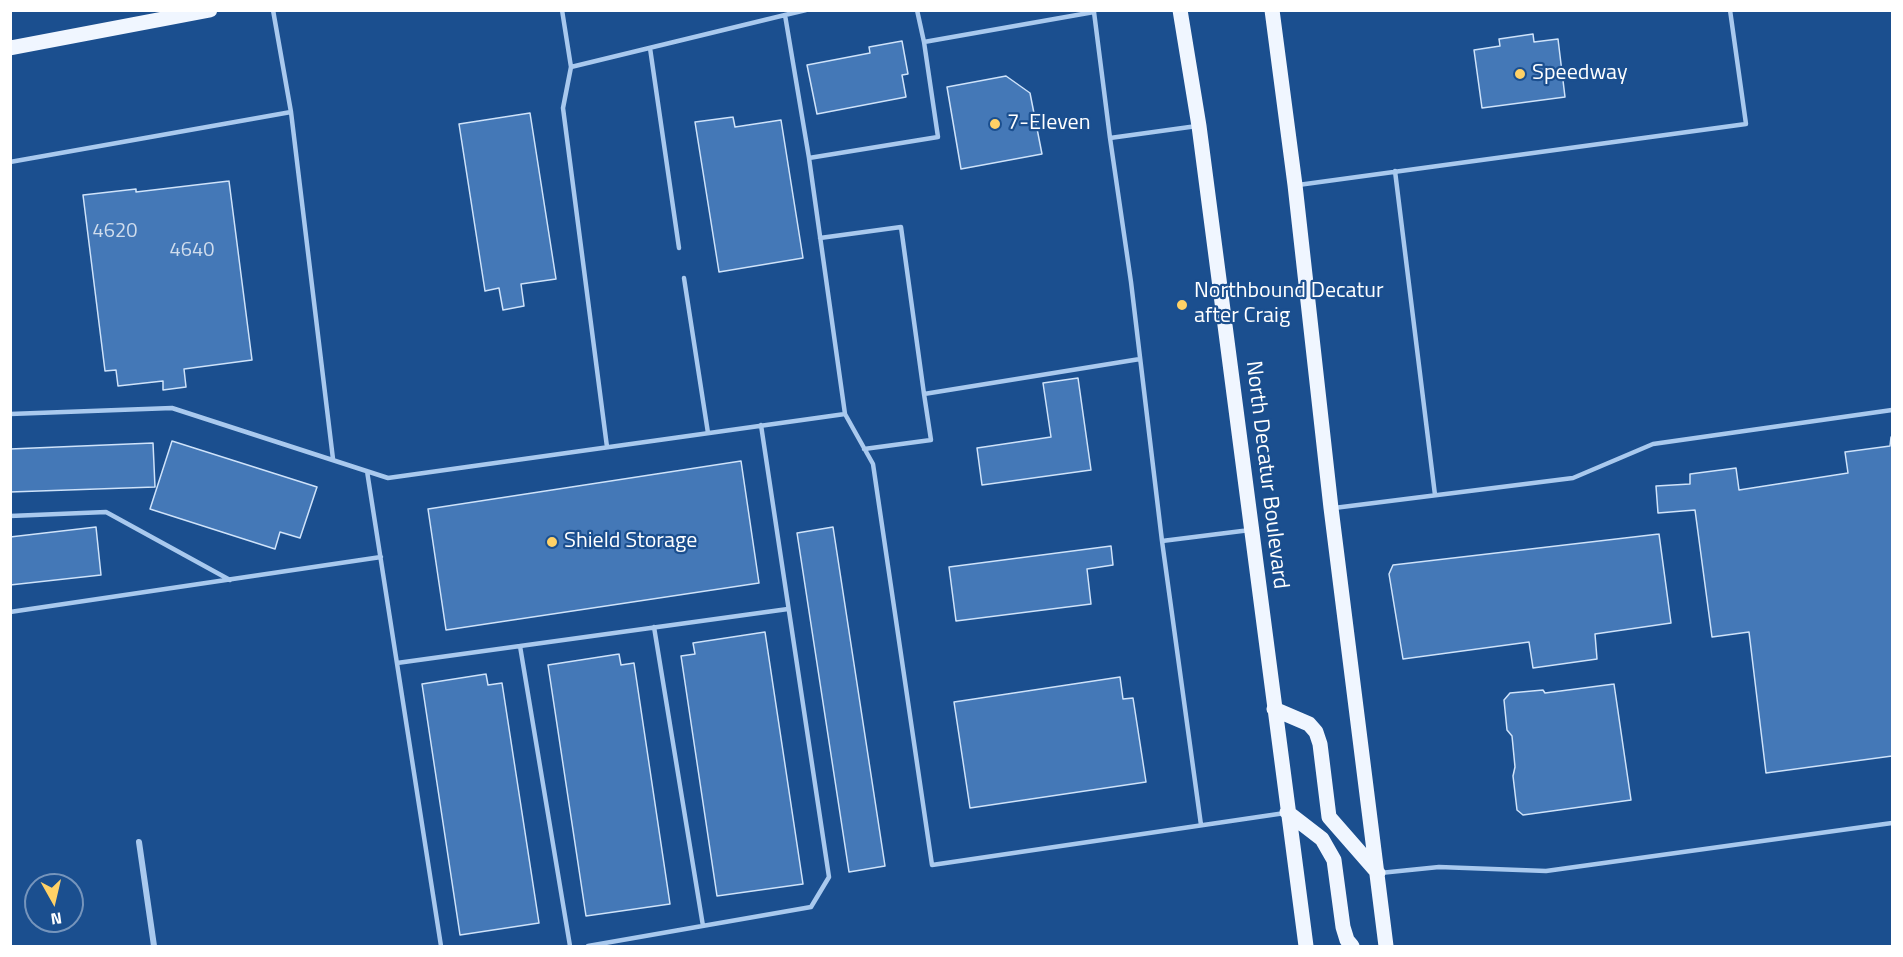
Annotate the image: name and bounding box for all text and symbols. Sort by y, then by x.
place label: Speedway [1532,61,1628,87]
marker: Speedway [1513,67,1527,81]
place label: 7-Eleven [1007,111,1090,137]
marker: 7-Eleven [988,117,1002,131]
house number: 4620 [93,220,137,244]
house number: 4640 [170,239,214,263]
place label: Northbound Decatur after Craig [1194,279,1384,330]
marker: Northbound Decatur after Craig [1175,298,1189,312]
street label: North Decatur Boulevard [1239,360,1293,590]
place label: Shield Storage [564,529,697,555]
marker: Shield Storage [545,535,559,549]
north arrow [24,873,84,933]
text: N [49,906,63,931]

